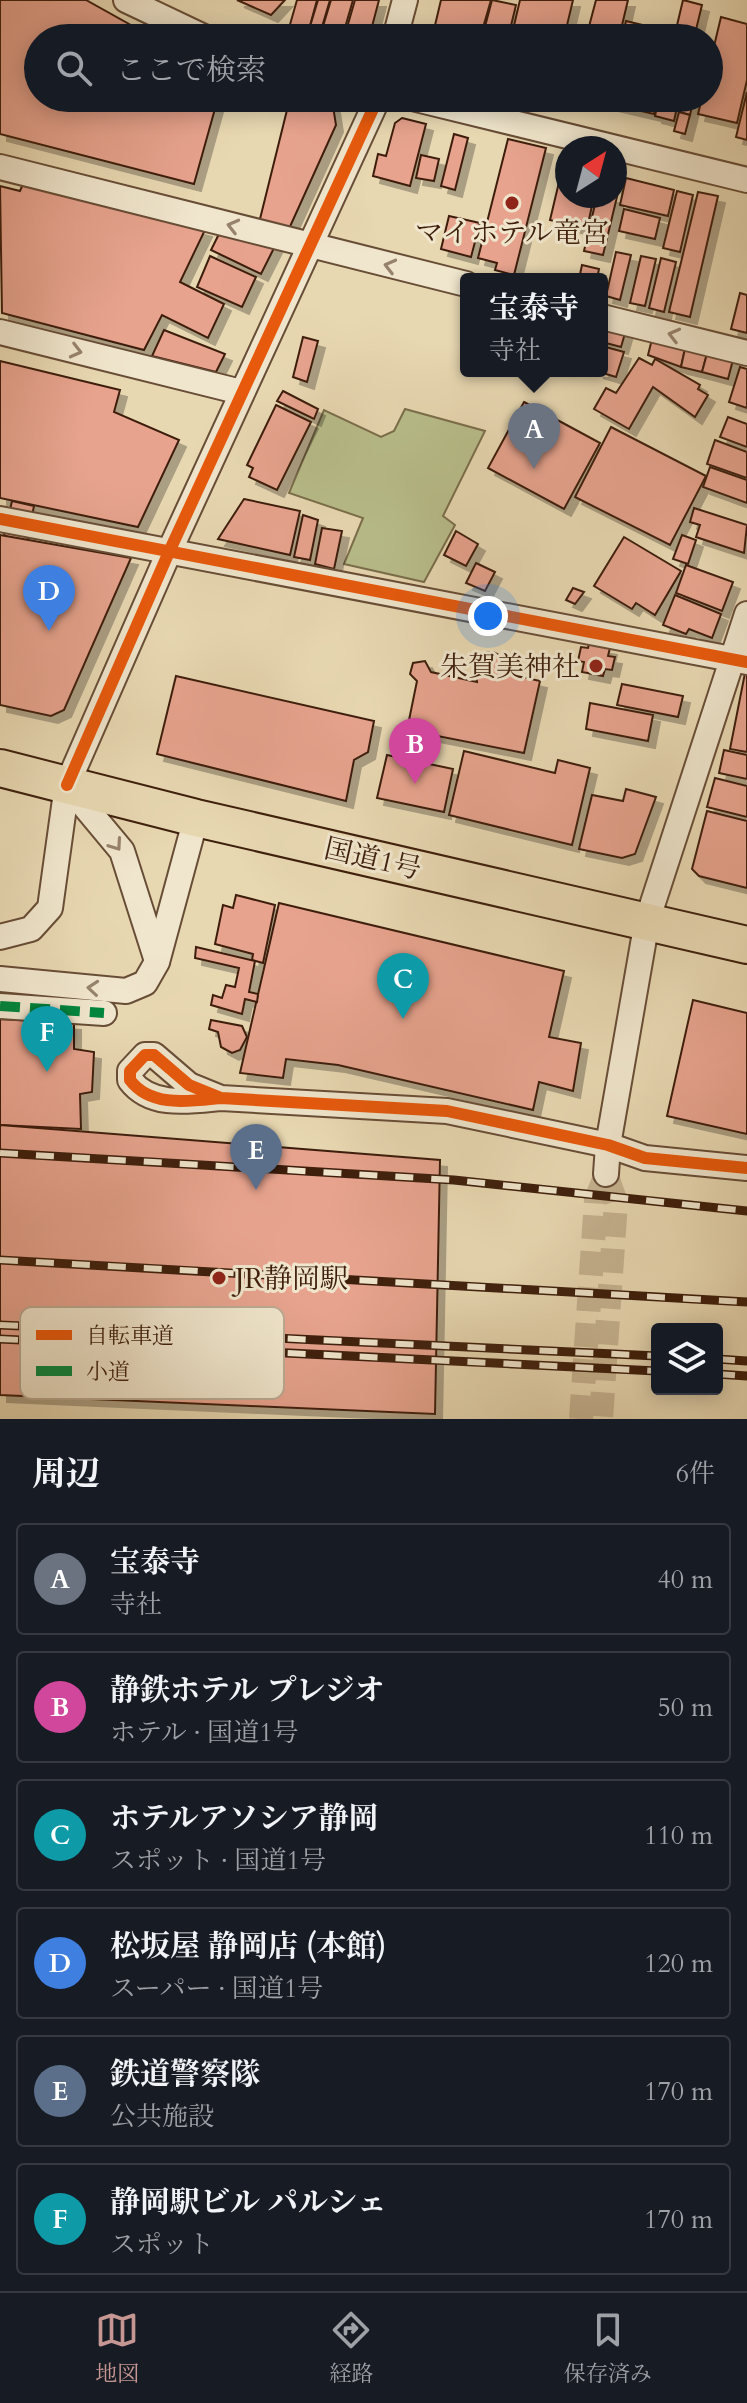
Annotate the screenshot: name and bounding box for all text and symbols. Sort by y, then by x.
search box [24,24,723,112]
icon: search [52,46,96,90]
text: ここで検索 [116,50,266,91]
north arrow [555,136,627,208]
marker: マイホテル竜宮 [503,194,521,212]
place label: マイホテル竜宮 [415,214,609,252]
one-way arrow [227,219,240,236]
one-way arrow [384,258,398,275]
popup [460,273,608,377]
text: 宝泰寺 [489,288,579,329]
one-way arrow [668,327,682,344]
text: 寺社 [489,333,541,368]
one-way arrow [68,341,82,358]
pin: A [508,403,560,469]
pin: D [23,565,75,631]
your location [468,596,508,636]
place label: 朱賀美神社 [440,648,580,686]
marker: 朱賀美神社 [587,657,605,675]
pin: B [389,718,441,784]
street label: 国道1号 [321,829,425,889]
one-way arrow [106,837,121,851]
pin: C [377,953,429,1019]
one-way arrow [86,980,99,997]
pin: F [21,1006,73,1072]
pin: E [230,1124,282,1190]
place label: JR静岡駅 [231,1260,348,1298]
marker: JR静岡駅 [210,1269,228,1287]
legend [20,1307,284,1399]
text: 自転車道 [86,1321,174,1351]
map controls [651,1323,723,1395]
button: layers [651,1323,723,1395]
text: 小道 [86,1357,130,1387]
text: 周辺 [32,1451,100,1497]
text: 6件 [676,1456,715,1491]
text: 宝泰寺 [110,1542,200,1583]
text: A [50,1562,70,1597]
text: 40 m [657,1562,713,1597]
text: 寺社 [110,1587,162,1622]
text: 静鉄ホテル プレジオ [110,1670,385,1711]
text: B [51,1690,69,1725]
text: 50 m [657,1690,713,1725]
text: ホテル · 国道1号 [110,1715,299,1750]
text: ホテルアソシア静岡 [110,1798,379,1839]
text: C [50,1818,70,1853]
text: 110 m [644,1818,713,1853]
text: スポット · 国道1号 [110,1843,326,1878]
text: 松坂屋 静岡店 (本館) [110,1926,386,1967]
text: D [49,1946,71,1981]
text: 120 m [644,1946,713,1981]
text: スーパー · 国道1号 [110,1971,323,2006]
text: 鉄道警察隊 [110,2054,260,2095]
text: E [52,2074,68,2109]
text: 170 m [644,2074,713,2109]
text: 公共施設 [110,2099,214,2134]
text: 静岡駅ビル パルシェ [110,2182,387,2223]
text: F [52,2202,68,2237]
text: 170 m [644,2202,713,2237]
text: スポット [110,2227,214,2262]
tab: 地図 [95,2308,139,2389]
tab: 経路 [329,2308,374,2389]
tab: 保存済み [564,2308,652,2389]

